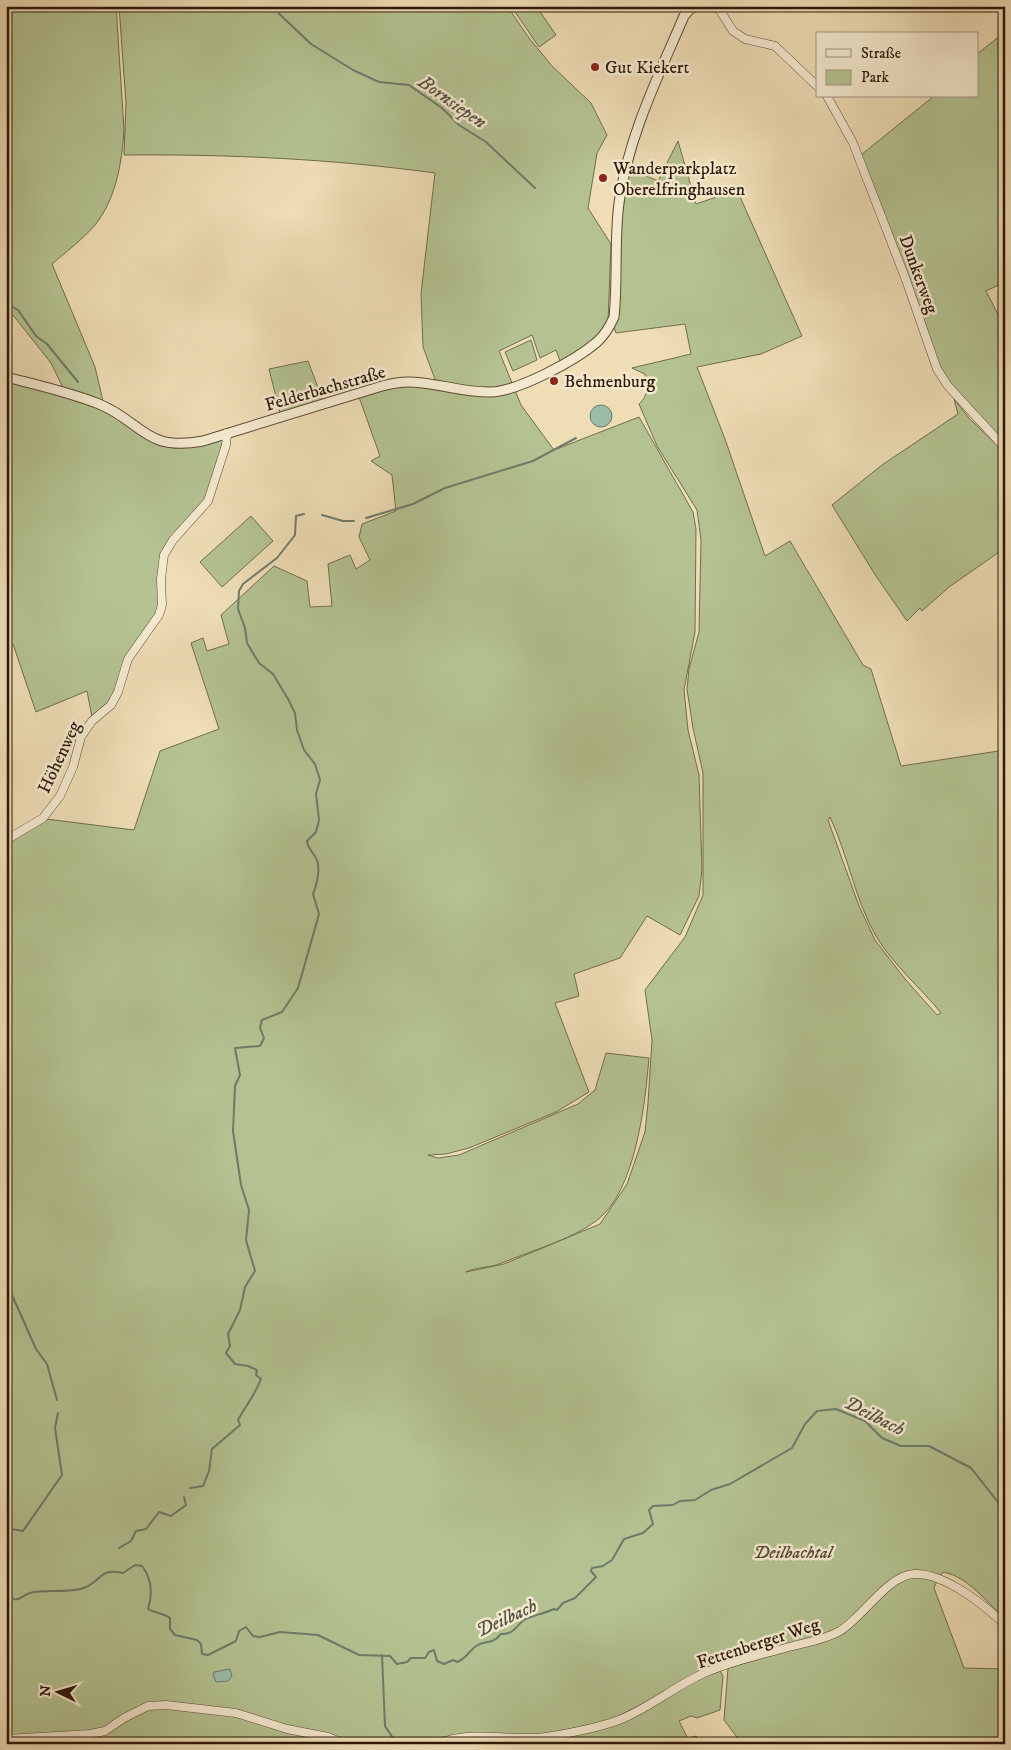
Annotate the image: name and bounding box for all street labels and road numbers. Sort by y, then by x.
street label: Dunkerweg [894,232,943,317]
street label: Felderbachstraße [262,361,388,417]
street label: Höhenweg [34,718,86,797]
street label: Fettenberger Weg [694,1614,823,1674]

